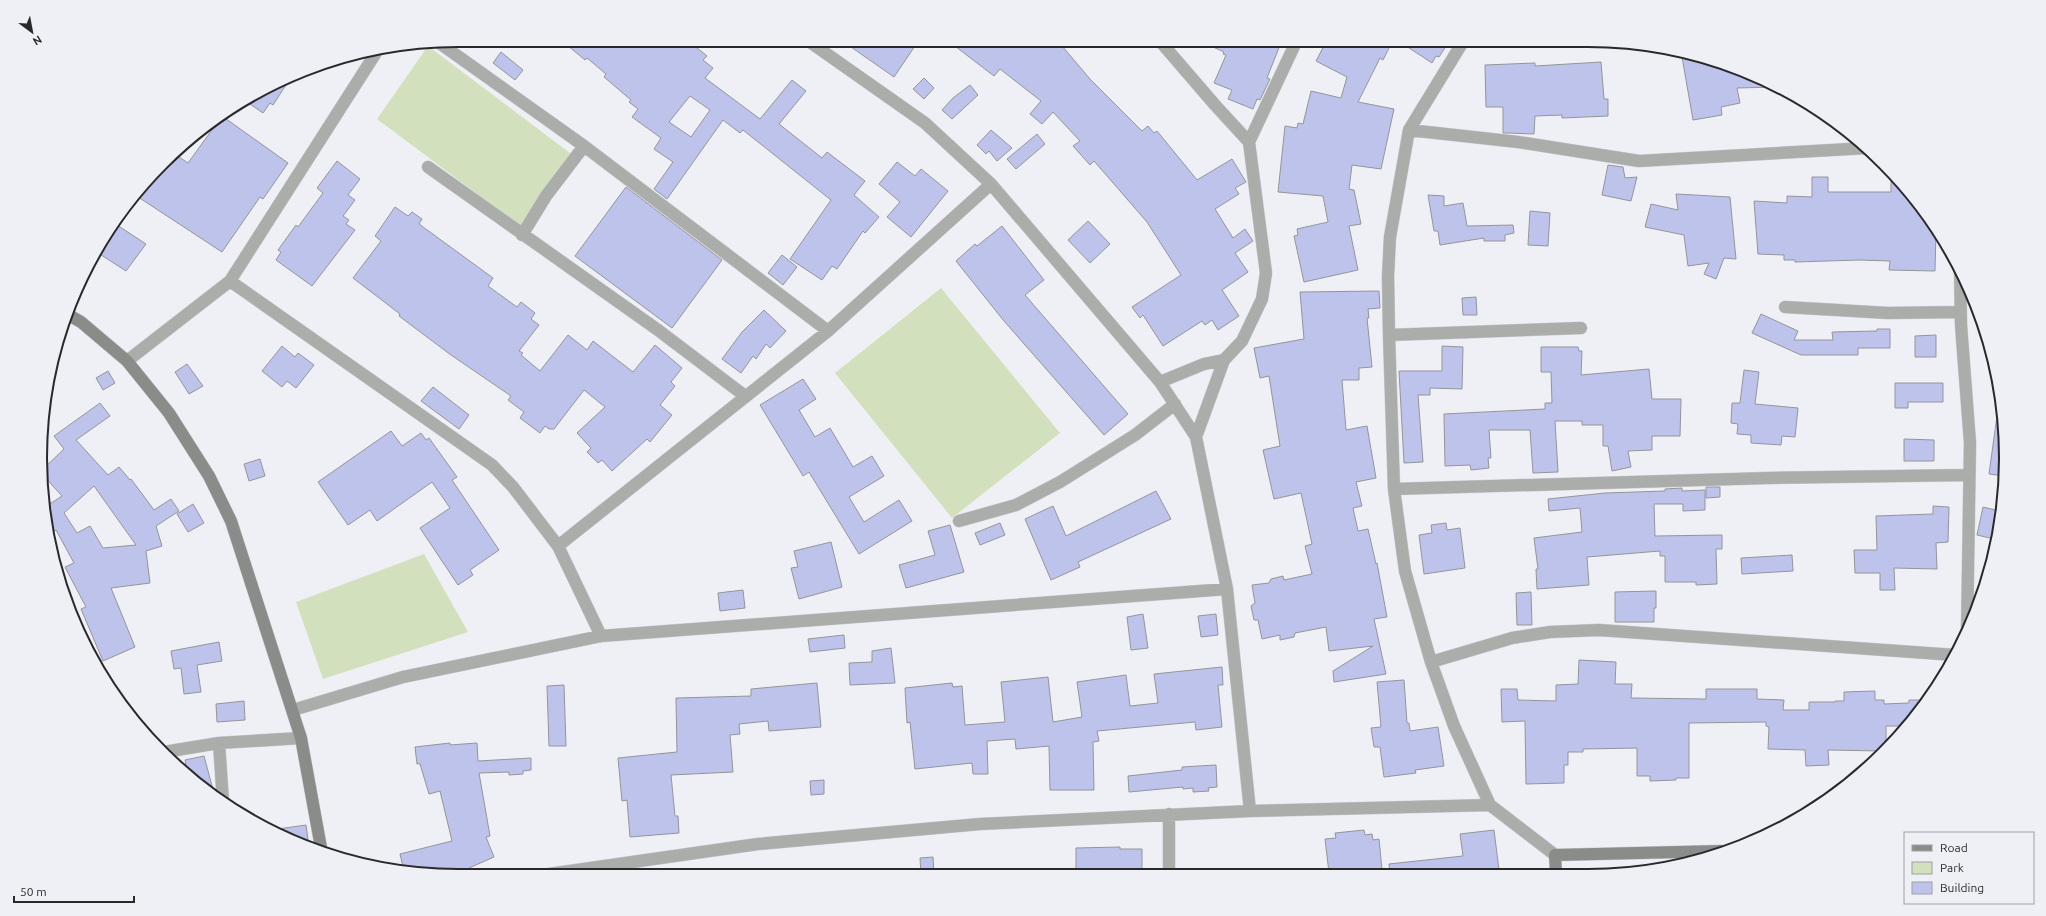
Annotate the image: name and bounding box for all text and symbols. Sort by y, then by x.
north arrow [12,12,52,52]
text: N [31,33,44,48]
legend [1904,832,2034,904]
text: Road [1940,841,1968,854]
text: Park [1940,861,1964,874]
scale bar [14,878,134,904]
text: Building [1940,881,1984,894]
text: 50 m [20,885,47,898]

